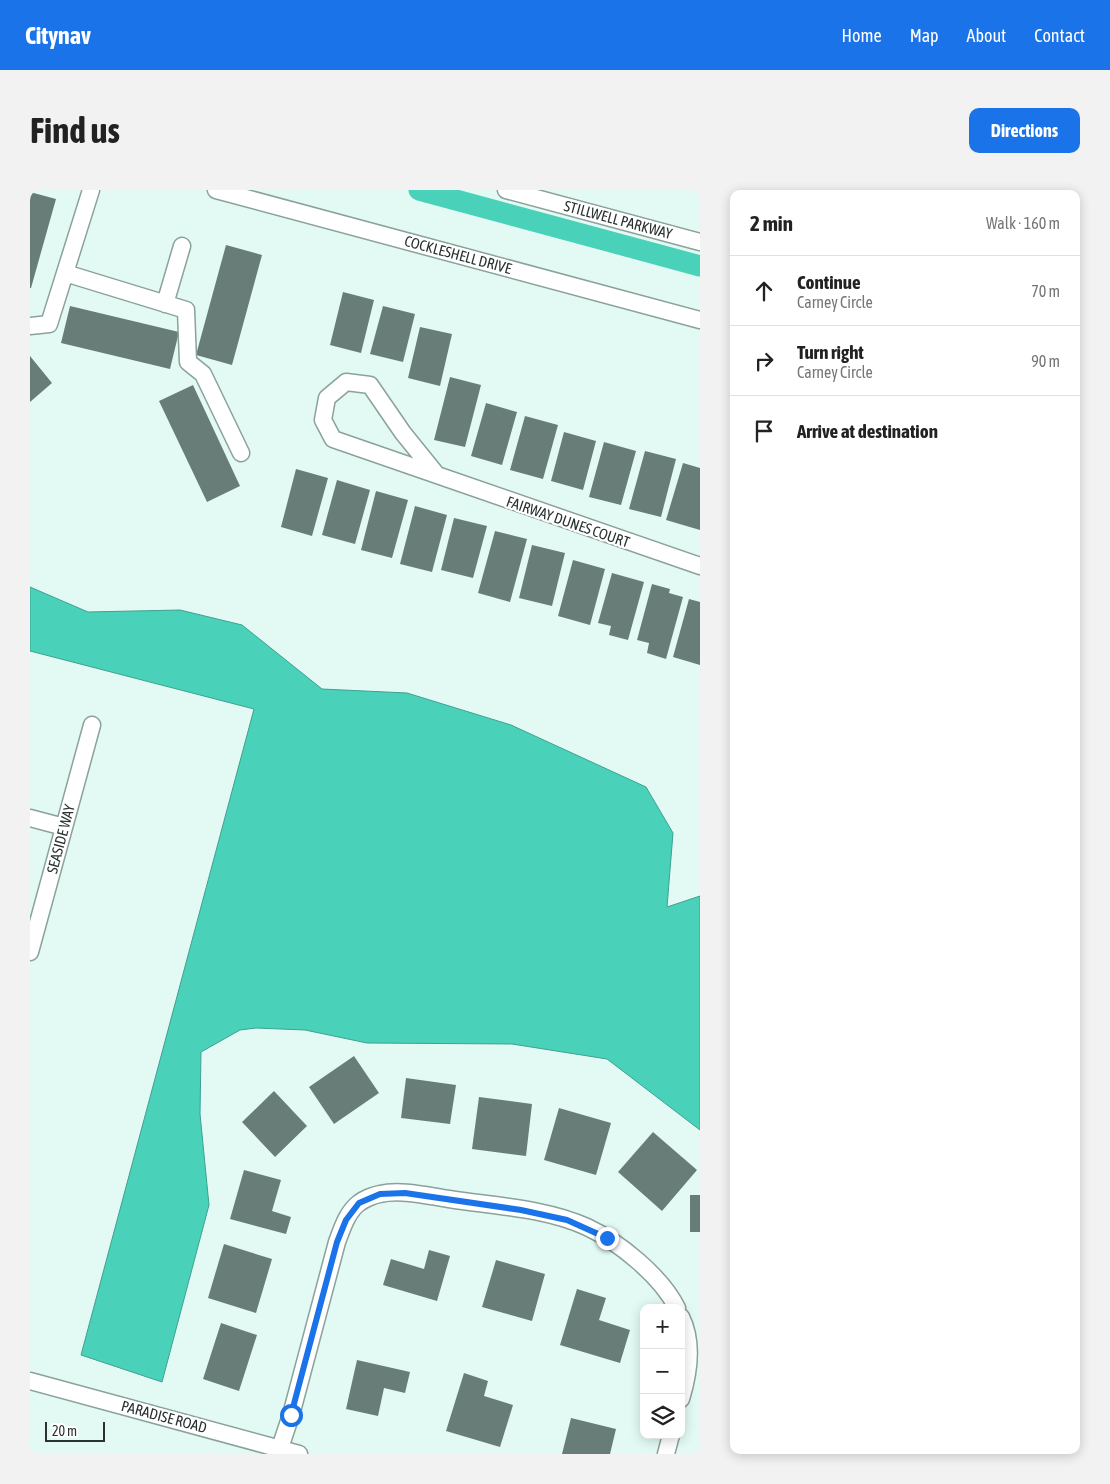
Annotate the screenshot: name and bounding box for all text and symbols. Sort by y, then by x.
text: Citynav [25,22,91,49]
text: Home [842,25,882,46]
text: Map [910,25,939,46]
text: About [967,25,1006,46]
text: Contact [1034,25,1085,46]
button: Directions [969,108,1080,153]
text: Find us [30,110,120,150]
street label: STILLWELL PARKWAY [562,197,674,242]
text: 2 min [750,211,793,235]
text: Walk · 160 m [986,214,1060,232]
street label: COCKLESHELL DRIVE [403,232,514,277]
text: Continue [797,271,861,293]
icon: ahead [750,277,778,305]
text: 70 m [1031,282,1060,300]
text: Carney Circle [797,293,873,311]
text: Turn right [797,341,864,363]
icon: right [750,347,778,375]
text: 90 m [1031,352,1060,370]
text: Carney Circle [797,363,873,381]
icon: arrive [750,417,778,445]
text: Arrive at destination [797,420,938,442]
street label: FAIRWAY DUNES COURT [504,492,632,551]
street label: SEASIDE WAY [43,802,78,875]
route end [596,1227,619,1250]
map controls [640,1304,685,1439]
button: + [640,1304,685,1349]
button: − [640,1349,685,1394]
button: layers [640,1394,685,1439]
street label: PARADISE ROAD [120,1397,209,1436]
route start [280,1404,303,1427]
scale bar [45,1419,105,1442]
text: 20 m [52,1423,77,1439]

